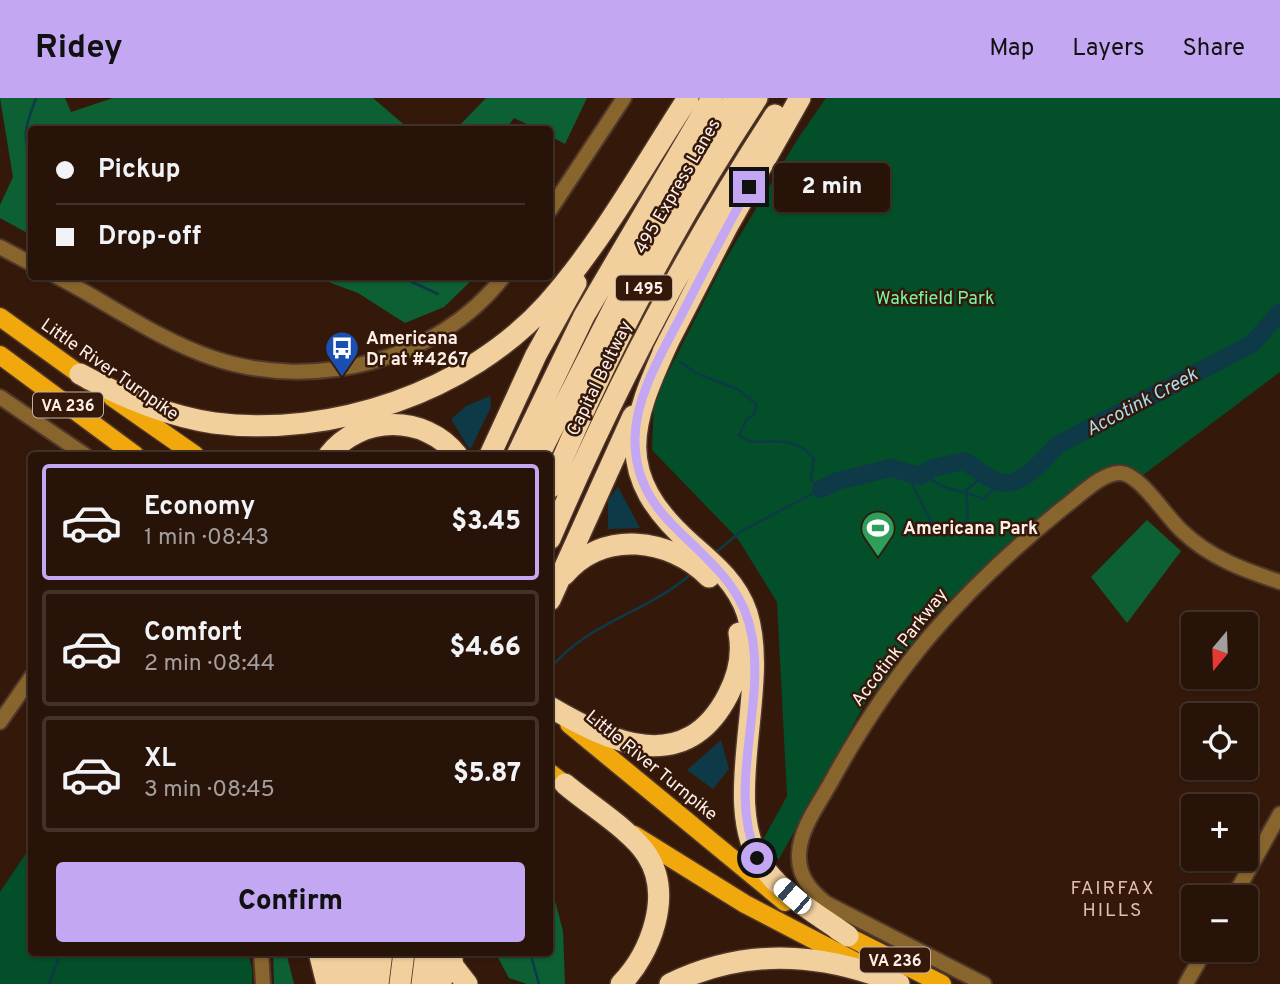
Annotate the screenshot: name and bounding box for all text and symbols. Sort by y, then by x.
text: Ridey [35,28,123,70]
text: Map [989,34,1034,64]
text: Layers [1072,34,1144,64]
text: Share [1182,34,1245,64]
street label: 495 Express Lanes [630,115,726,259]
text: Pickup [98,154,181,187]
callout: 2 min [774,162,889,212]
route end [733,171,765,203]
text: 2 min [802,173,862,202]
text: Drop-off [98,221,201,254]
road number: I 495 [616,276,672,300]
park label: Wakefield Park [876,288,994,311]
street label: Little River Turnpike [36,314,183,426]
street label: Capital Beltway [562,317,638,440]
place label: Americana Dr at #4267 [366,328,468,372]
bus stop icon: Americana Dr at #4267 [323,329,361,378]
water label: Accotink Creek [1082,363,1202,442]
road number: VA 236 [33,392,103,418]
icon: car [60,491,123,554]
text: Economy [144,491,255,524]
text: $3.45 [451,506,521,539]
sports icon: Americana Park [859,509,897,558]
place label: Americana Park [903,518,1038,541]
text: 1 min · 08:43 [144,524,269,553]
street label: Accotink Parkway [847,584,953,712]
north arrow [1181,612,1258,690]
map controls [1181,612,1258,962]
icon: car [60,617,123,680]
text: Comfort [144,617,242,650]
text: $4.66 [450,632,521,665]
text: 2 min · 08:44 [144,650,275,679]
button: locate [1181,703,1258,780]
street label: Little River Turnpike [580,706,722,826]
icon: car [60,743,123,806]
text: XL [144,743,176,776]
text: $5.87 [453,758,521,791]
text: 3 min · 08:45 [144,776,275,805]
button: + [1181,794,1258,871]
route start [741,842,773,874]
button: Confirm [56,862,525,942]
car [770,874,815,918]
district label: FAIRFAX HILLS [1071,877,1155,923]
button: − [1181,885,1258,962]
road number: VA 236 [860,947,930,972]

